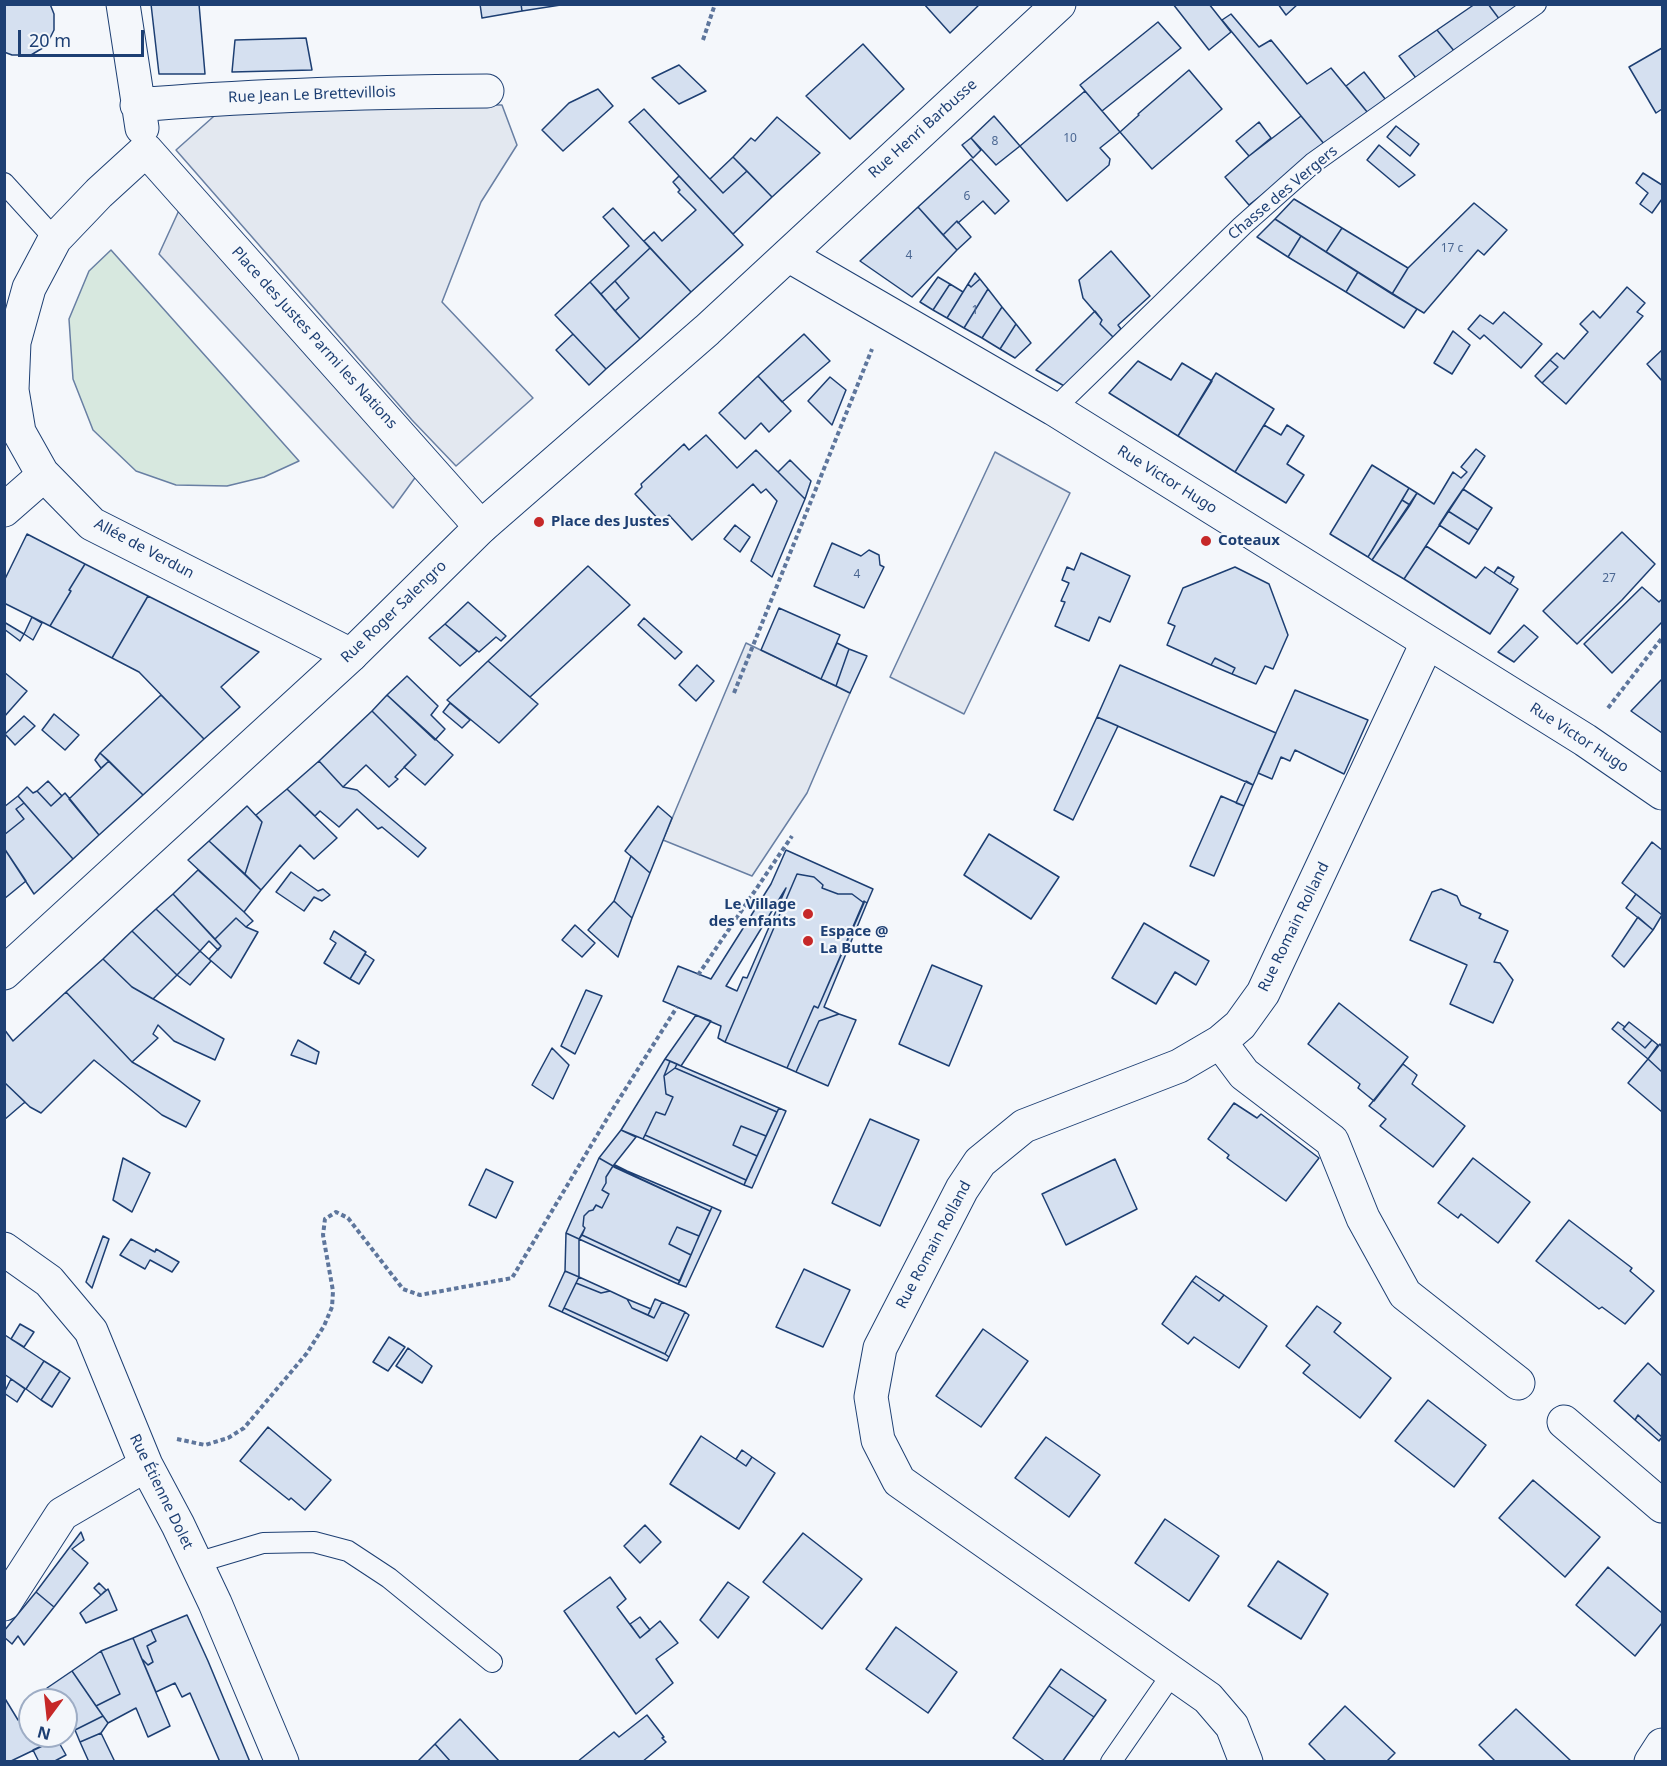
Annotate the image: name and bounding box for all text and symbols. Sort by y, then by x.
scale bar [21,18,147,56]
text: 20 m [29,28,71,52]
street label: Rue Henri Barbusse [865,76,981,182]
street label: Rue Jean Le Brettevillois [228,83,396,107]
house number: 10 [1063,132,1077,146]
house number: 8 [992,135,998,149]
street label: Chasse des Vergers [1225,142,1341,244]
house number: 6 [964,190,970,204]
house number: 17 c [1441,242,1463,256]
street label: Place des Justes Parmi les Nations [227,243,401,433]
house number: 4 [906,249,912,263]
house number: 1 [972,304,978,318]
street label: Rue Victor Hugo [1114,442,1220,518]
place label: Place des Justes [551,513,669,531]
street label: Allée de Verdun [91,515,197,583]
marker: Place des Justes [532,515,546,529]
place label: Coteaux [1218,532,1280,550]
marker: Coteaux [1199,534,1213,548]
street label: Rue Roger Salengro [338,557,450,667]
house number: 4 [854,568,860,582]
house number: 27 [1602,572,1616,586]
street label: Rue Victor Hugo [1526,699,1632,777]
street label: Rue Romain Rolland [1255,859,1333,995]
place label: Le Village des enfants [709,896,796,931]
marker: Le Village des enfants [801,907,815,921]
place label: Espace @ La Butte [820,923,888,958]
marker: Espace @ La Butte [801,934,815,948]
street label: Rue Romain Rolland [893,1178,975,1312]
street label: Rue Étienne Dolet [125,1432,197,1552]
north arrow [18,1688,78,1748]
text: N [35,1721,53,1746]

